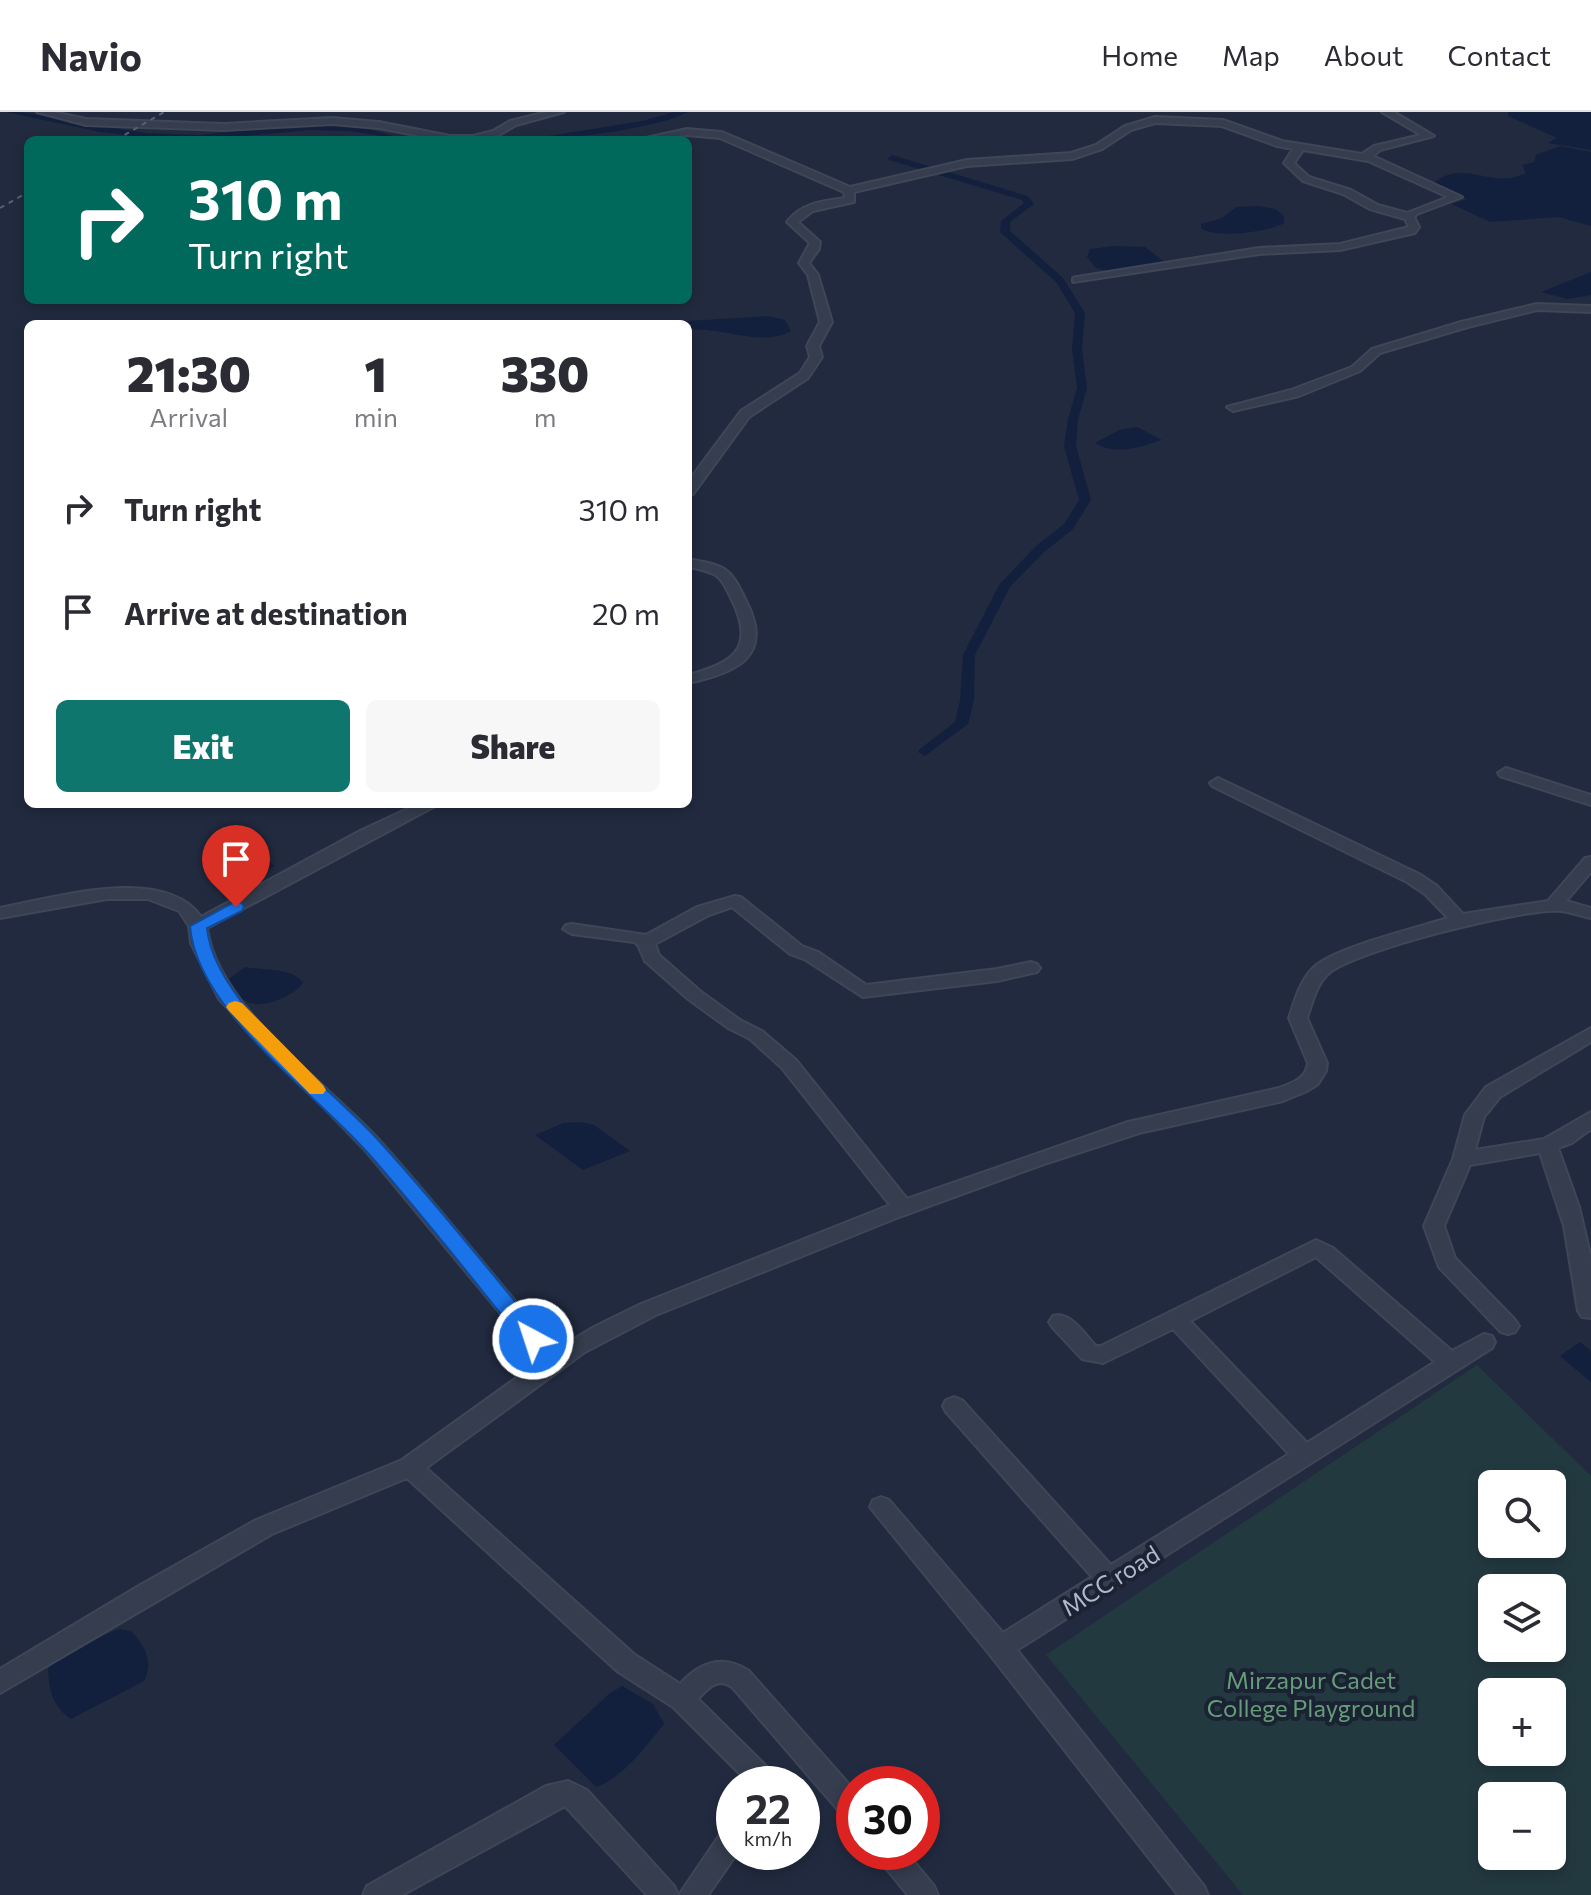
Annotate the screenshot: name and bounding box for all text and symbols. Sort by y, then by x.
text: Navio [40,32,142,79]
text: Home [1101,38,1178,72]
text: Map [1222,38,1280,72]
text: About [1324,38,1404,72]
text: Contact [1448,38,1551,72]
text: 310 m [188,163,343,232]
icon: right [56,168,160,272]
text: Turn right [188,232,349,276]
text: 21:30 [127,343,251,402]
text: 1 [365,343,387,402]
text: 330 [501,343,589,402]
text: Arrival [150,401,228,432]
text: min [354,401,398,432]
text: m [534,401,556,432]
icon: right [56,486,100,530]
text: Turn right [124,490,261,527]
text: 310 m [579,490,660,527]
icon: arrive [56,590,100,634]
text: Arrive at destination [124,594,408,631]
text: 20 m [592,594,660,631]
button: Exit [56,700,350,792]
button: Share [366,700,660,792]
pin [202,825,270,907]
icon: arrive [214,837,258,881]
position arrow [491,1297,575,1381]
map controls [1478,1470,1566,1870]
button: search [1478,1470,1566,1558]
street label: MCC road [1056,1539,1164,1621]
button: layers [1478,1574,1566,1662]
park label: Mirzapur Cadet College Playground [1207,1665,1415,1722]
button: + [1478,1678,1566,1766]
speed limit sign: 30 [836,1766,940,1870]
button: − [1478,1782,1566,1870]
text: 22 [745,1783,791,1832]
text: km/h [744,1826,792,1850]

